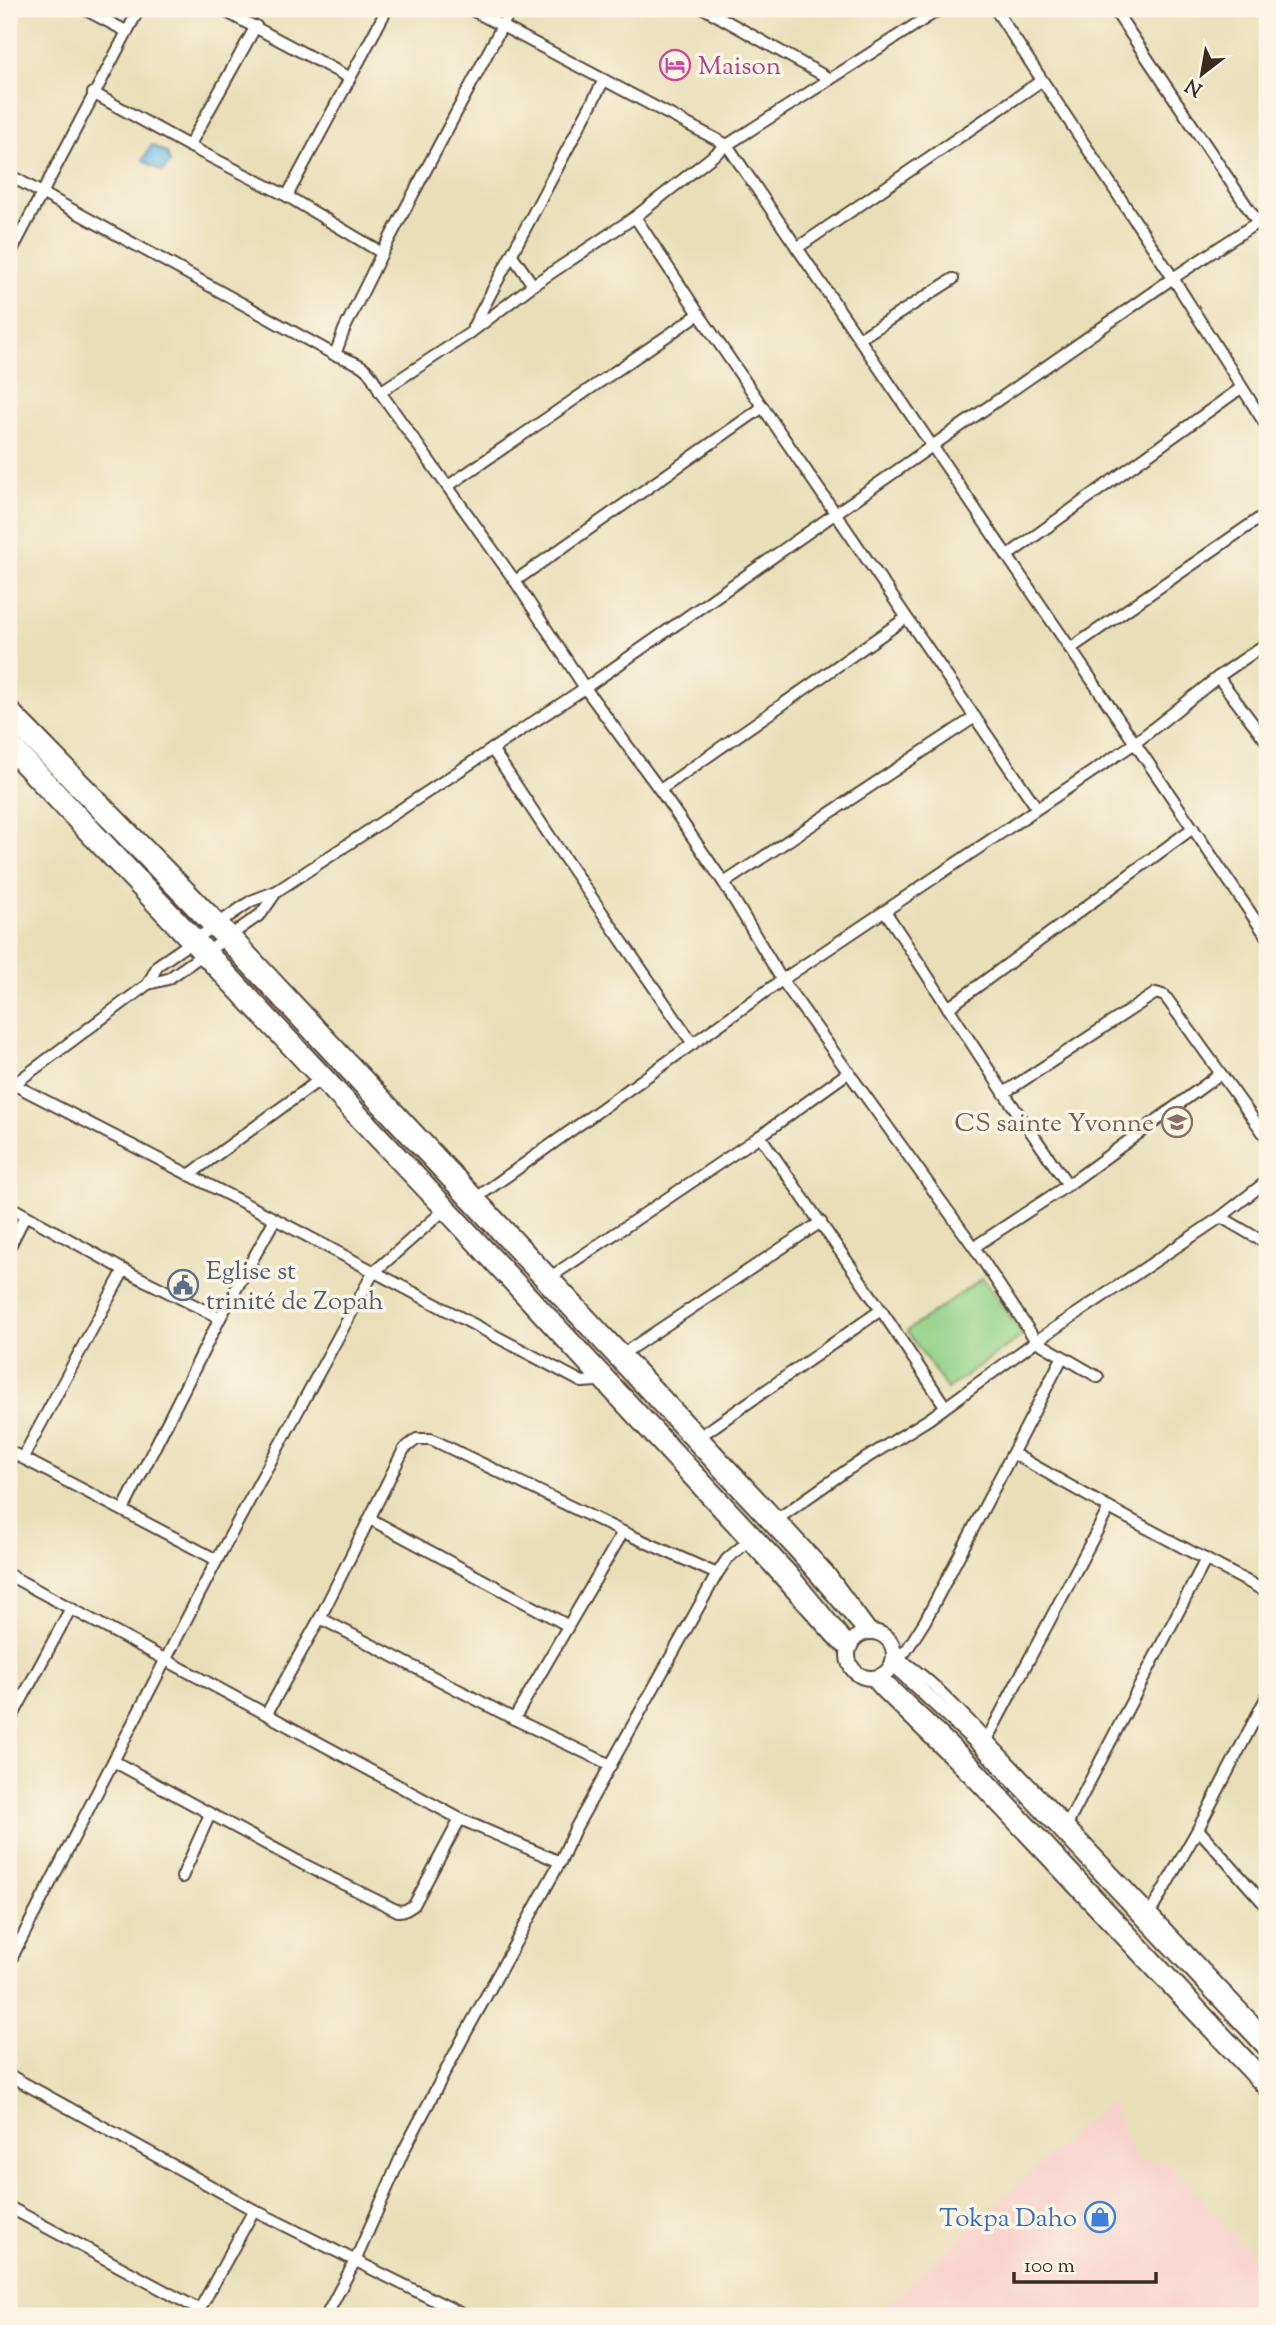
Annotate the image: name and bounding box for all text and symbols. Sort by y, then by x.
north arrow [1168,38,1238,108]
hotel icon: Maison [658,48,692,82]
place label: Maison [698,49,781,86]
text: N [1181,71,1208,102]
school or university icon: CS sainte Yvonne [1160,1105,1194,1139]
place label: CS sainte Yvonne [954,1106,1154,1143]
place label: Eglise st trinité de Zopah [206,1254,384,1321]
public building icon: Eglise st trinité de Zopah [166,1268,200,1302]
shop icon: Tokpa Daho [1083,2200,1117,2234]
place label: Tokpa Daho [939,2201,1077,2238]
scale bar [1014,2241,1155,2285]
text: 100 m [1024,2252,1075,2282]

